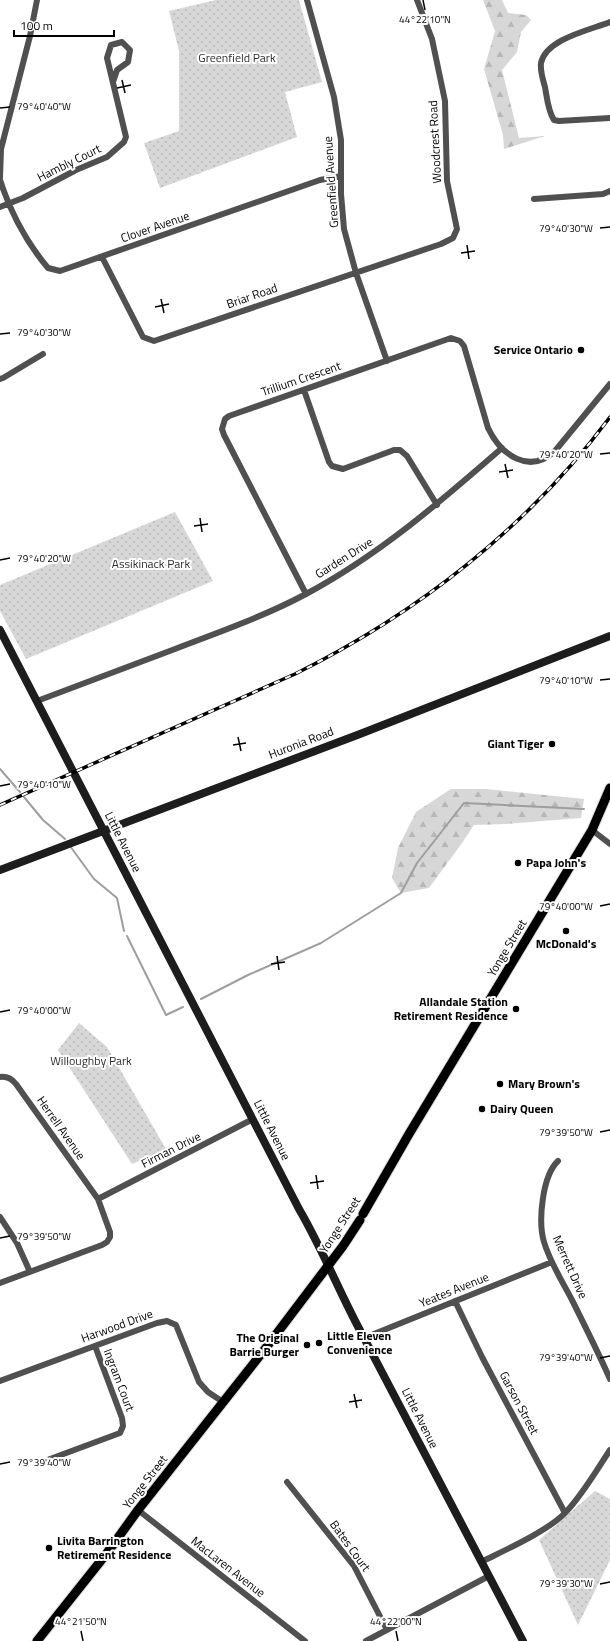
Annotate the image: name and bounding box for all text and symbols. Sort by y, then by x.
scale bar [14,12,114,38]
text: 44°22'10"N [399,12,451,27]
text: 100 m [20,16,53,35]
park label: Greenfield Park [198,48,276,67]
text: 79°40'40"W [17,99,71,114]
street label: Woodcrest Road [423,100,446,184]
street label: Greenfield Avenue [318,136,343,229]
street label: Hambly Court [34,139,105,186]
street label: Clover Avenue [118,206,192,247]
text: 79°40'30"W [539,221,593,236]
street label: Briar Road [224,278,280,313]
text: 79°40'30"W [17,325,71,340]
place label: Service Ontario [494,340,573,359]
marker: Service Ontario [576,345,586,355]
street label: Trillium Crescent [258,356,344,401]
text: 79°40'20"W [539,447,593,462]
street label: Garden Drive [311,532,376,583]
text: 79°40'20"W [17,551,71,566]
park label: Assikinack Park [112,554,190,573]
text: 79°40'10"W [539,673,593,688]
street label: Huronia Road [265,721,336,764]
place label: Giant Tiger [487,734,545,753]
marker: Giant Tiger [547,739,557,749]
text: 79°40'10"W [17,777,71,792]
street label: Little Avenue [100,808,147,875]
place label: Papa John's [526,853,586,872]
marker: Papa John's [513,858,523,868]
text: 79°40'00"W [539,899,593,914]
street label: Yonge Street [482,915,532,980]
marker: McDonald's [561,926,571,936]
place label: McDonald's [536,934,597,953]
place label: Allandale Station Retirement Residence [394,992,508,1025]
text: 79°40'00"W [17,1003,71,1018]
marker: Allandale Station Retirement Residence [511,1004,521,1014]
park label: Willoughby Park [50,1051,132,1070]
place label: Mary Brown's [508,1074,580,1093]
marker: Mary Brown's [495,1079,505,1089]
street label: Herrell Avenue [32,1092,90,1164]
street label: Little Avenue [249,1096,296,1163]
place label: Dairy Queen [490,1099,553,1118]
marker: Dairy Queen [477,1104,487,1114]
text: 79°39'50"W [539,1125,593,1140]
street label: Firman Drive [138,1126,204,1173]
street label: Yonge Street [314,1192,365,1257]
text: 79°39'50"W [17,1229,71,1244]
street label: Merrett Drive [548,1232,593,1302]
street label: Yeates Avenue [416,1267,492,1312]
street label: Harwood Drive [78,1304,155,1347]
place label: Little Eleven Convenience [327,1326,392,1359]
place label: The Original Barrie Burger [229,1328,300,1361]
marker: Little Eleven Convenience [314,1338,324,1348]
marker: The Original Barrie Burger [302,1340,312,1350]
street label: Ingram Court [99,1346,140,1415]
text: 79°39'40"W [539,1350,593,1365]
street label: Garson Street [495,1368,545,1439]
street label: Little Avenue [397,1384,444,1451]
street label: Yonge Street [117,1450,172,1513]
text: 79°39'40"W [17,1455,71,1470]
street label: Bates Court [325,1516,376,1576]
place label: Livita Barrington Retirement Residence [57,1531,171,1564]
street label: MacLaren Avenue [187,1531,270,1602]
marker: Livita Barrington Retirement Residence [44,1543,54,1553]
text: 79°39'30"W [539,1576,593,1591]
text: 44°21'50"N [55,1614,107,1629]
text: 44°22'00"N [370,1614,422,1629]

